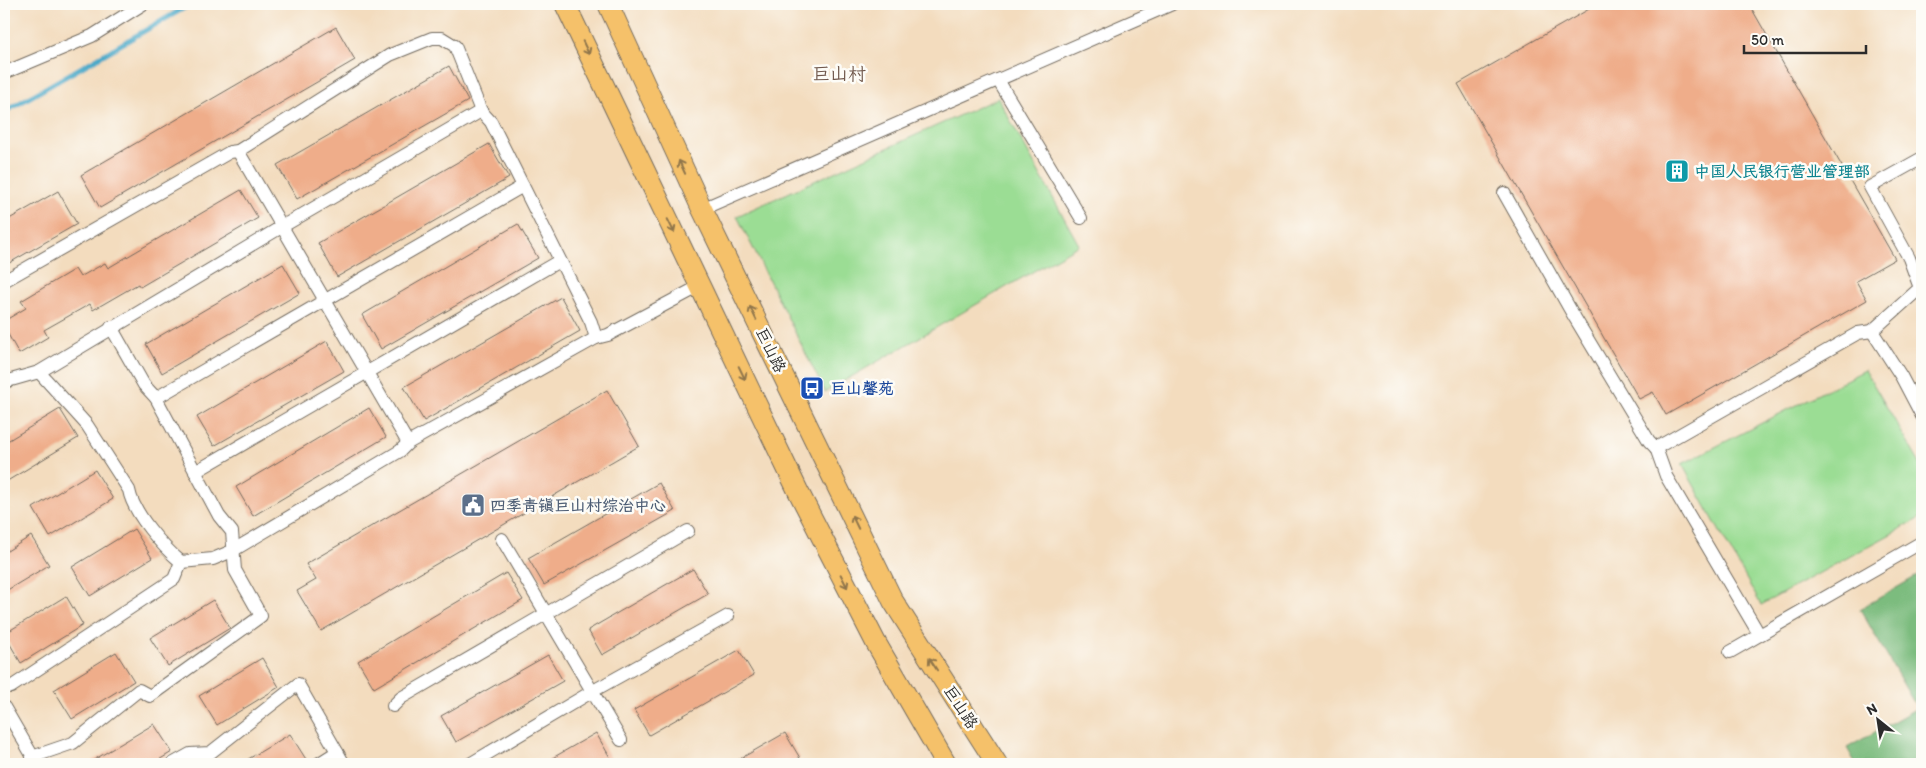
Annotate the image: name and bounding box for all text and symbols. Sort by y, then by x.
scale bar [1744,22,1866,54]
text: 50 m [1751,31,1784,49]
one-way arrow [582,40,592,55]
district label: 巨山村 [812,63,866,85]
building icon: 中国人民银行营业管理部 [1664,158,1690,184]
one-way arrow [677,160,687,175]
place label: 中国人民银行营业管理部 [1694,162,1870,181]
one-way arrow [667,218,677,233]
one-way arrow [747,306,757,321]
street label: 巨山路 [752,324,790,376]
one-way arrow [737,365,747,380]
bus stop icon: 巨山馨苑 [799,375,825,401]
place label: 巨山馨苑 [830,379,894,398]
public building icon: 四季青镇巨山村综治中心 [460,492,486,518]
place label: 四季青镇巨山村综治中心 [490,496,666,515]
one-way arrow [849,515,859,530]
one-way arrow [840,573,849,588]
one-way arrow [928,657,939,671]
street label: 巨山路 [940,682,982,732]
north arrow [1854,696,1904,746]
text: N [1863,699,1880,719]

